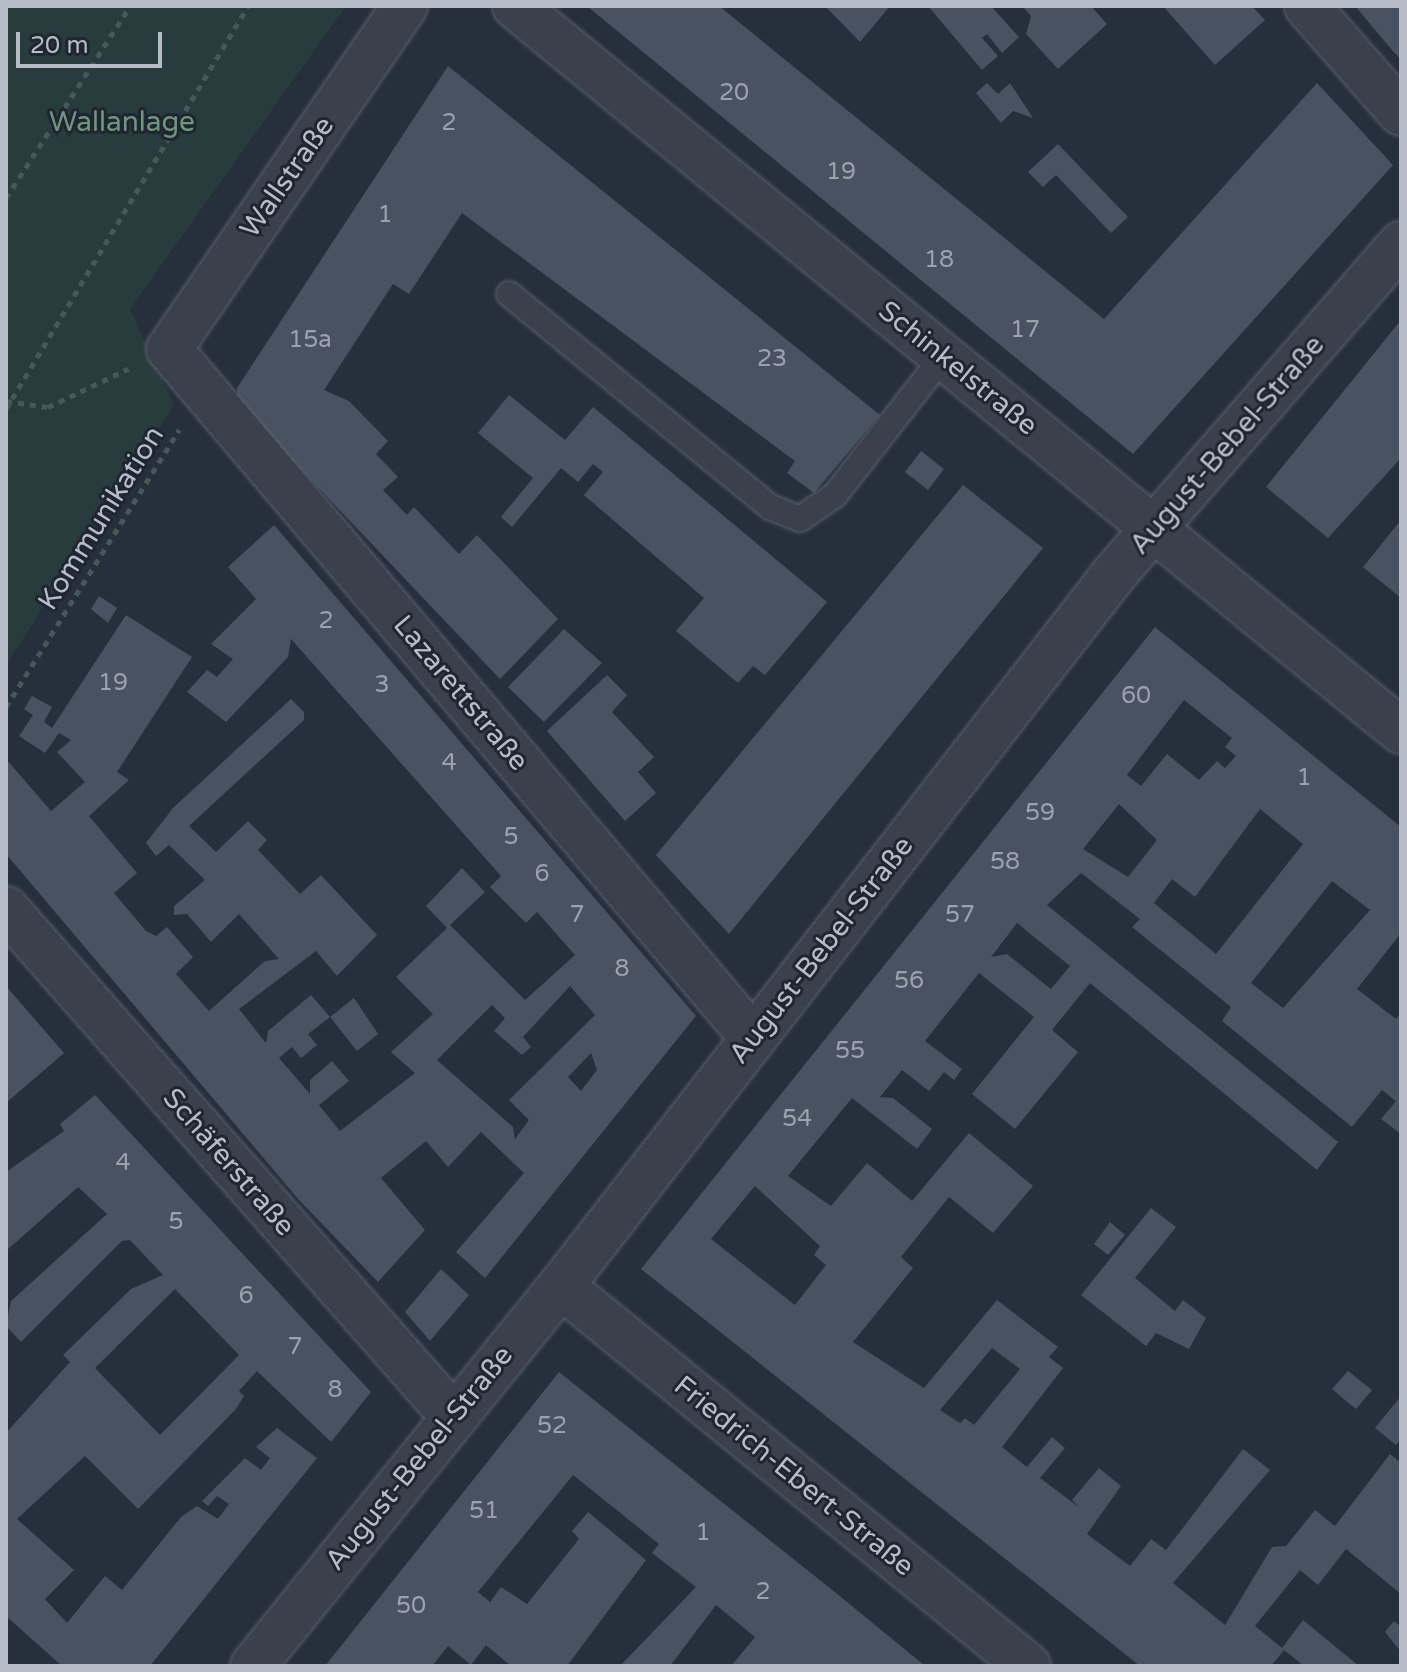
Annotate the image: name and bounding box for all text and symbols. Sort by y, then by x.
scale bar [20,16,166,66]
text: 20 m [30,31,88,60]
house number: 20 [719,79,749,107]
park label: Wallanlage [49,105,195,139]
house number: 2 [441,109,457,137]
street label: Wallstraße [233,110,341,244]
house number: 19 [826,158,856,186]
house number: 1 [377,201,393,229]
house number: 18 [924,246,954,274]
street label: Schinkelstraße [872,294,1044,442]
house number: 17 [1010,316,1040,344]
house number: 15a [288,326,332,354]
street label: August-Bebel-Straße [1123,329,1331,561]
house number: 23 [757,345,787,373]
street label: Kommunikation [31,420,171,616]
house number: 2 [318,607,334,635]
street label: Lazarettstraße [386,608,536,778]
house number: 19 [98,669,128,697]
house number: 3 [374,671,390,699]
house number: 60 [1121,682,1151,710]
house number: 4 [441,749,457,777]
house number: 1 [1296,764,1312,792]
house number: 59 [1025,799,1055,827]
house number: 5 [503,823,519,851]
street label: August-Bebel-Straße [722,830,920,1070]
house number: 58 [990,848,1020,876]
house number: 6 [534,860,550,888]
house number: 7 [569,901,585,929]
house number: 57 [945,901,975,929]
house number: 8 [614,955,630,983]
house number: 56 [894,967,924,995]
house number: 55 [835,1037,865,1065]
street label: Schäferstraße [156,1081,302,1243]
house number: 54 [782,1105,812,1133]
house number: 4 [115,1149,131,1177]
house number: 5 [168,1208,184,1236]
house number: 6 [238,1282,254,1310]
house number: 7 [287,1333,303,1361]
street label: August-Bebel-Straße [318,1339,520,1577]
street label: Friedrich-Ebert-Straße [667,1369,921,1583]
house number: 8 [327,1376,343,1404]
house number: 52 [537,1412,567,1440]
house number: 51 [469,1497,499,1525]
house number: 1 [695,1519,711,1547]
house number: 2 [755,1578,771,1606]
house number: 50 [396,1592,426,1620]

